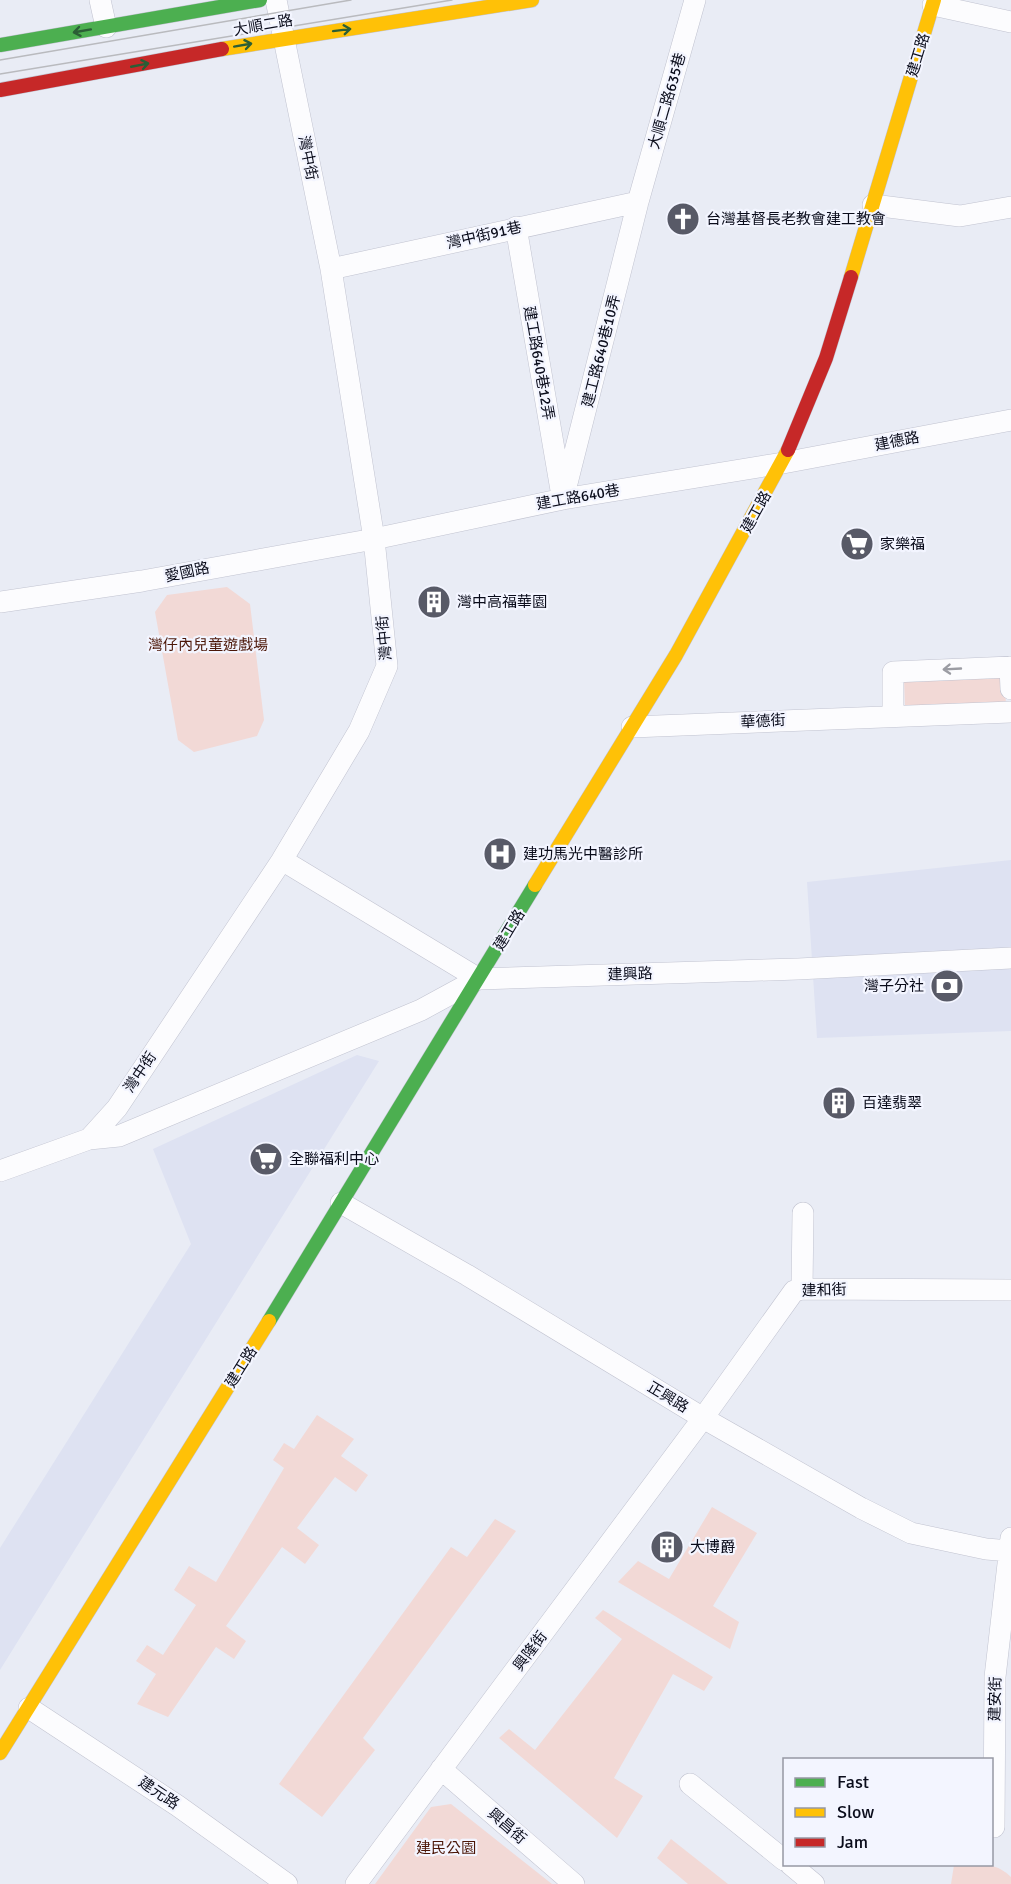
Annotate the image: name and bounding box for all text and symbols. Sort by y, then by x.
street label: 大順二路 [232,11,294,39]
one-way arrow [332,25,351,36]
one-way arrow [72,26,92,37]
street label: 建工路 [903,31,933,79]
one-way arrow [233,40,253,51]
street label: 大順二路635巷 [645,51,689,151]
one-way arrow [130,59,150,70]
street label: 灣中街 [295,134,321,182]
church icon: 台灣基督長老教會建工教會 [665,201,701,237]
place label: 台灣基督長老教會建工教會 [706,210,886,228]
street label: 灣中街91巷 [445,218,523,252]
street label: 建工路640巷10弄 [578,293,624,409]
street label: 建工路640巷12弄 [520,305,558,421]
street label: 建德路 [873,428,921,454]
street label: 建工路640巷 [535,481,621,513]
street label: 建工路 [737,488,775,536]
supermarket icon: 家樂福 [839,526,875,562]
place label: 家樂福 [880,535,925,553]
street label: 愛國路 [163,559,211,585]
building icon: 灣中高福華園 [416,584,452,620]
place label: 灣中高福華園 [457,593,547,611]
street label: 灣中街 [373,615,395,661]
park label: 灣仔內兒童遊戲場 [148,636,268,654]
one-way arrow [942,664,962,675]
street label: 華德街 [740,711,786,731]
hospital icon: 建功馬光中醫診所 [482,836,518,872]
place label: 建功馬光中醫診所 [523,845,643,863]
street label: 建工路 [490,906,528,954]
street label: 建興路 [607,964,653,984]
bank icon: 灣子分社 [929,968,965,1004]
place label: 灣子分社 [864,977,924,995]
street label: 灣中街 [120,1048,160,1096]
building icon: 百達翡翠 [821,1085,857,1121]
place label: 百達翡翠 [862,1094,922,1112]
supermarket icon: 全聯福利中心 [248,1141,284,1177]
place label: 全聯福利中心 [289,1150,379,1168]
street label: 建和街 [801,1280,847,1300]
street label: 建工路 [221,1343,261,1391]
street label: 正興路 [644,1378,692,1416]
building icon: 大博爵 [649,1529,685,1565]
place label: 大博爵 [690,1538,735,1556]
street label: 興隆街 [509,1628,551,1674]
street label: 建安街 [986,1676,1004,1722]
legend [783,1758,993,1866]
text: Fast [837,1771,869,1793]
street label: 建元路 [135,1773,183,1813]
text: Slow [837,1801,874,1823]
street label: 興昌街 [484,1804,530,1848]
text: Jam [837,1831,868,1853]
park label: 建民公園 [416,1839,476,1857]

